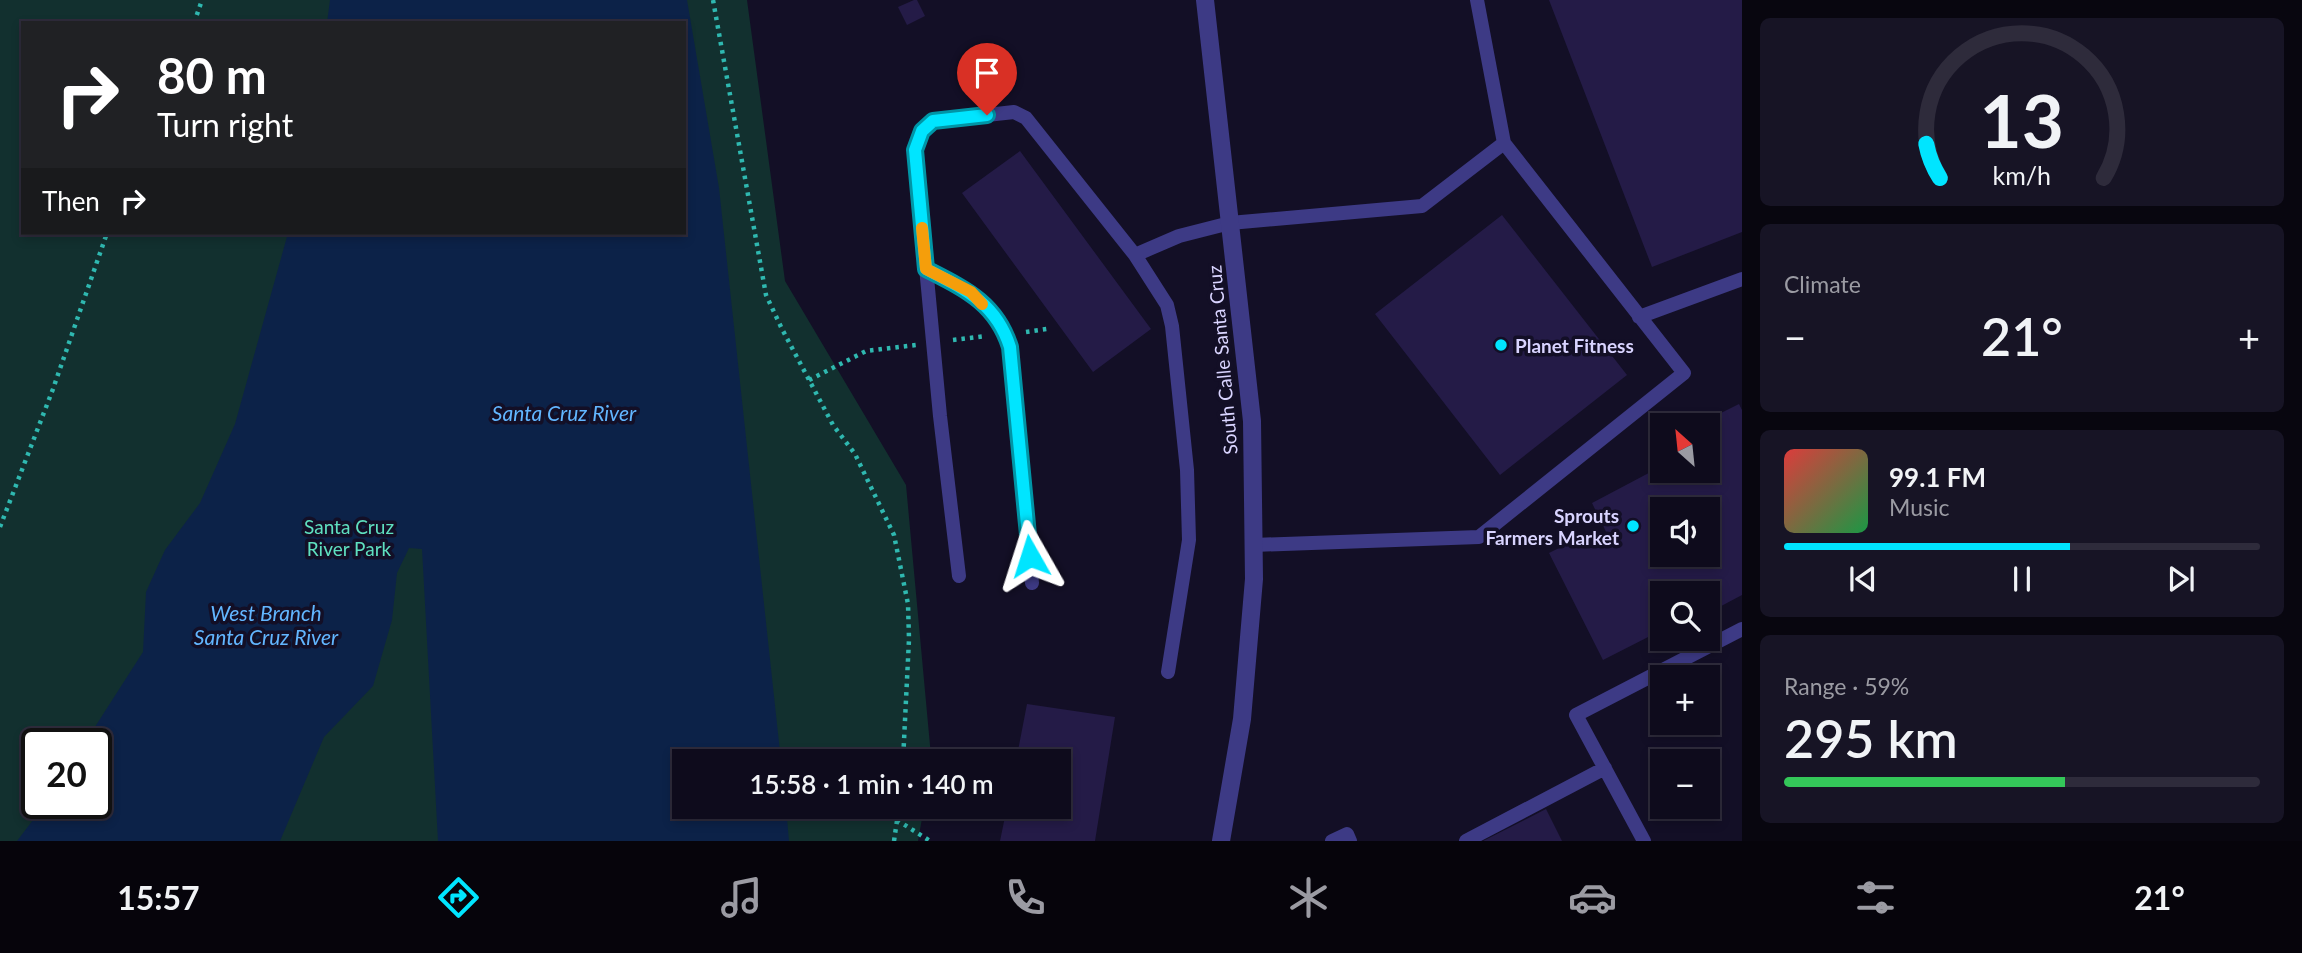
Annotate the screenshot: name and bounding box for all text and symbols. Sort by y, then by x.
pin [957,43,1017,115]
text: 80 m [157,46,267,104]
icon: right [42,49,133,140]
icon: arrive [968,54,1006,92]
text: 13 [1980,76,2064,164]
text: Turn right [157,105,293,144]
text: km/h [1993,160,2051,190]
icon: right [114,182,152,220]
text: Then [42,185,100,217]
street label: South Calle Santa Cruz [1202,264,1242,456]
text: Climate [1784,270,1861,298]
text: 21° [1981,305,2063,367]
text: − [1784,314,1806,360]
text: + [2238,314,2260,360]
place label: Planet Fitness [1515,334,1634,357]
marker: Planet Fitness [1493,337,1509,353]
water label: Santa Cruz River [492,400,637,425]
north arrow [1650,413,1720,483]
map controls [1650,413,1720,819]
text: 99.1 FM [1889,461,1986,493]
text: Music [1889,493,1949,521]
button: sound [1650,497,1720,567]
place label: Sprouts Farmers Market [1485,504,1619,549]
park label: Santa Cruz River Park [304,515,394,560]
marker: Sprouts Farmers Market [1625,518,1641,534]
position arrow [993,519,1067,593]
icon: previous [1844,560,1882,598]
icon: pause [2003,560,2041,598]
icon: next [2162,560,2200,598]
button: search [1650,581,1720,651]
water label: West Branch Santa Cruz River [194,600,339,649]
button: + [1650,665,1720,735]
text: Range · 59% [1784,672,1909,700]
text: 295 km [1784,707,1958,769]
speed limit sign: 20 [21,728,112,819]
button: − [1650,749,1720,819]
text: 15:58 · 1 min · 140 m [749,768,994,800]
icon: directions [434,873,483,922]
icon: music [717,873,766,922]
icon: phone [1001,873,1050,922]
icon: climate [1284,873,1333,922]
icon: car [1568,873,1617,922]
icon: filters [1851,873,1900,922]
text: 15:57 [117,878,200,917]
text: 21° [2134,878,2185,917]

